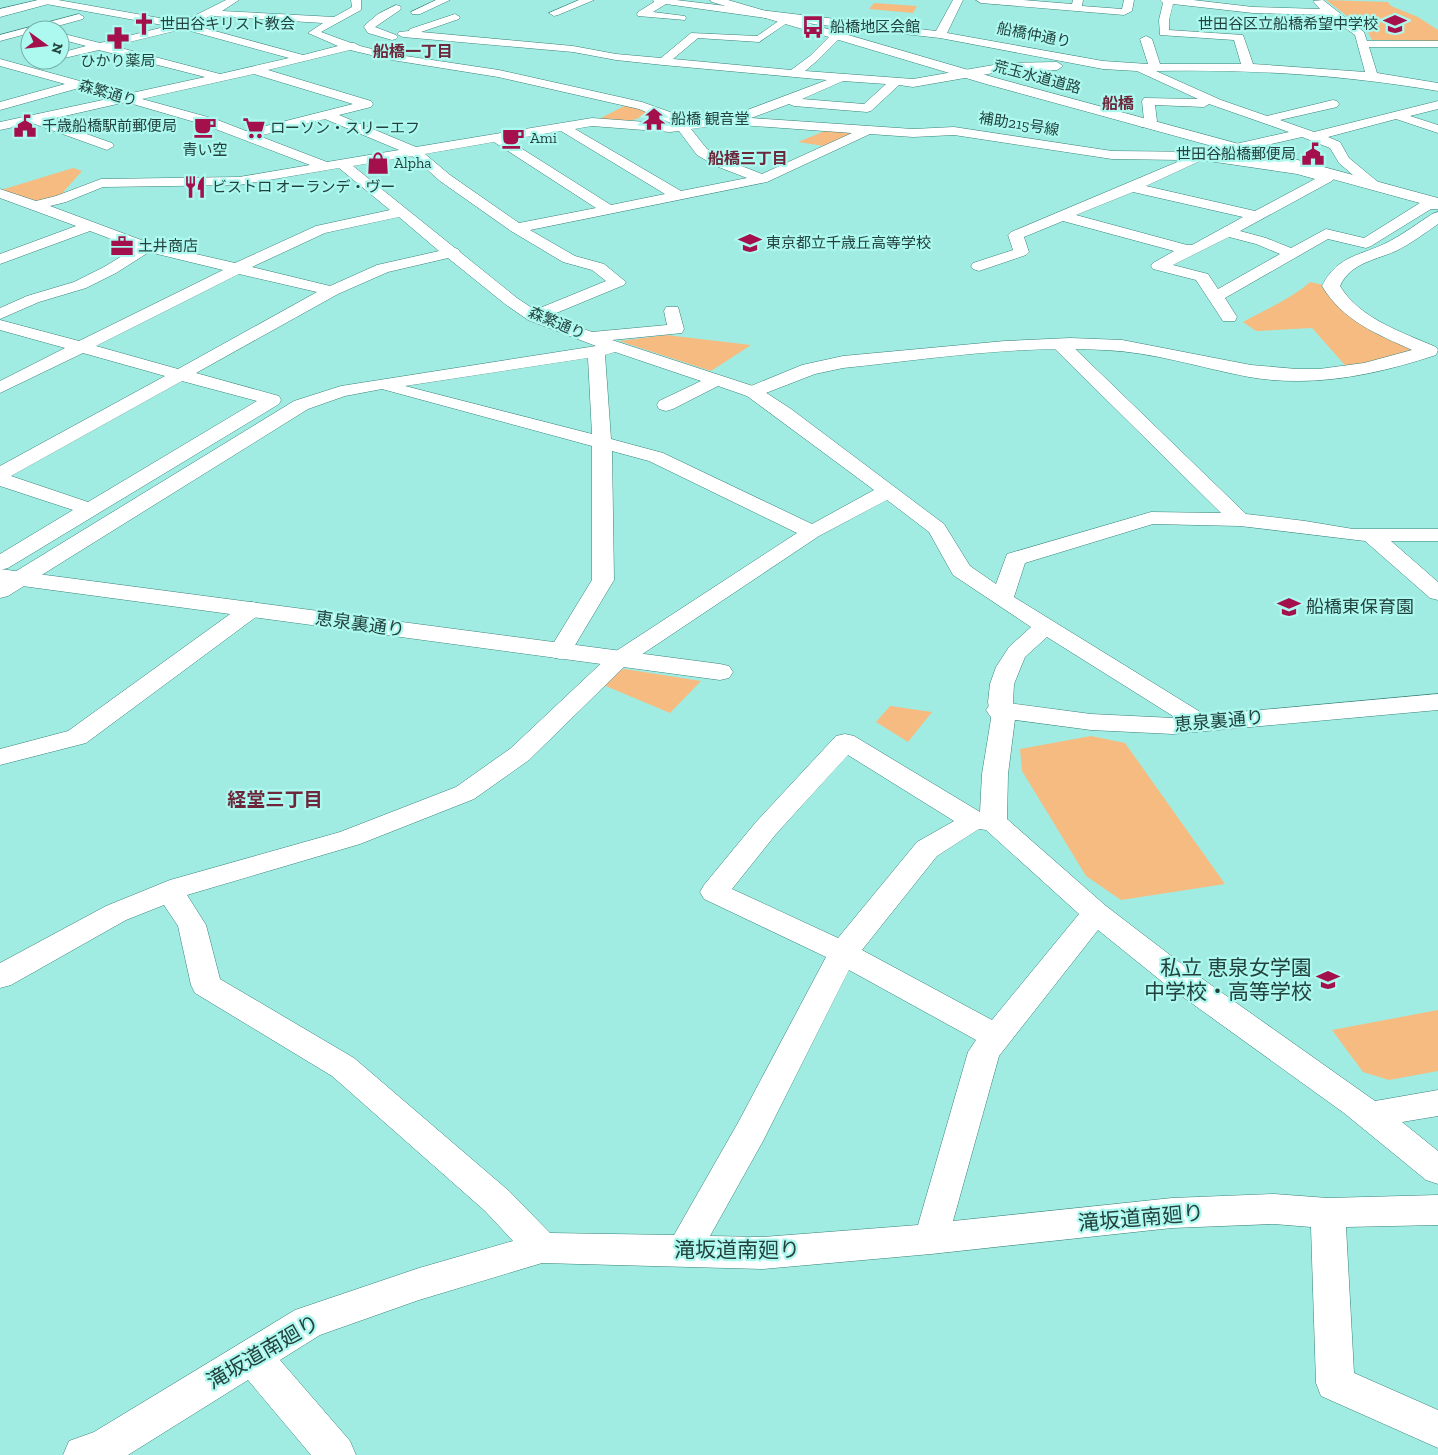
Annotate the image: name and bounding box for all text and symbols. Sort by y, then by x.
church icon: 世田谷キリスト教会 [131,11,157,37]
school or university icon: 世田谷区立船橋希望中学校 [1382,11,1408,37]
bus stop icon: 船橋地区会館 [800,14,826,40]
place label: 世田谷キリスト教会 [160,15,295,33]
place label: 世田谷区立船橋希望中学校 [1198,15,1378,33]
place label: 船橋地区会館 [830,18,920,36]
street label: 船橋仲通り [995,19,1073,51]
north arrow [20,20,70,70]
pharmacy icon: ひかり薬局 [105,25,131,51]
text: N [47,41,67,56]
district label: 船橋一丁目 [373,42,453,61]
place label: ひかり薬局 [80,52,156,70]
street label: 荒玉水道道路 [991,57,1083,97]
street label: 森繁通り [77,76,139,110]
district label: 船橋 [1102,94,1134,113]
temple icon: 船橋 観音堂 [641,106,667,132]
street label: 補助215号線 [977,109,1061,139]
place label: 船橋 観音堂 [671,110,749,128]
public building icon: 千歳船橋駅前郵便局 [12,113,38,139]
cafe icon: 青い空 [192,114,218,140]
supermarket icon: ローソン・スリーエフ [241,115,267,141]
place label: 千歳船橋駅前郵便局 [42,117,177,135]
place label: ローソン・スリーエフ [270,119,420,137]
cafe icon: Ami [500,125,526,151]
place label: Ami [530,129,557,147]
place label: 青い空 [182,141,228,159]
public building icon: 世田谷船橋郵便局 [1300,141,1326,167]
place label: 世田谷船橋郵便局 [1176,145,1296,163]
district label: 船橋三丁目 [708,149,788,168]
shop icon: Alpha [365,150,391,176]
place label: Alpha [394,154,432,172]
restaurant icon: ビストロ オーランデ・ヴー [182,174,208,200]
place label: ビストロ オーランデ・ヴー [212,178,395,196]
school or university icon: 東京都立千歳丘高等学校 [737,230,763,256]
office icon: 土井商店 [109,233,135,259]
place label: 東京都立千歳丘高等学校 [766,234,931,252]
place label: 土井商店 [138,237,198,255]
street label: 森繁通り [526,303,588,343]
school or university icon: 船橋東保育園 [1276,594,1302,620]
place label: 船橋東保育園 [1306,596,1414,618]
street label: 恵泉裏通り [314,607,406,641]
street label: 恵泉裏通り [1173,706,1265,736]
district label: 経堂三丁目 [227,788,323,811]
place label: 私立 恵泉女学園 中学校・高等学校 [1144,955,1312,1004]
school or university icon: 私立 恵泉女学園 中学校・高等学校 [1315,967,1341,993]
street label: 滝坂道南廻り [1077,1200,1205,1235]
street label: 滝坂道南廻り [674,1237,800,1262]
street label: 滝坂道南廻り [202,1309,324,1394]

